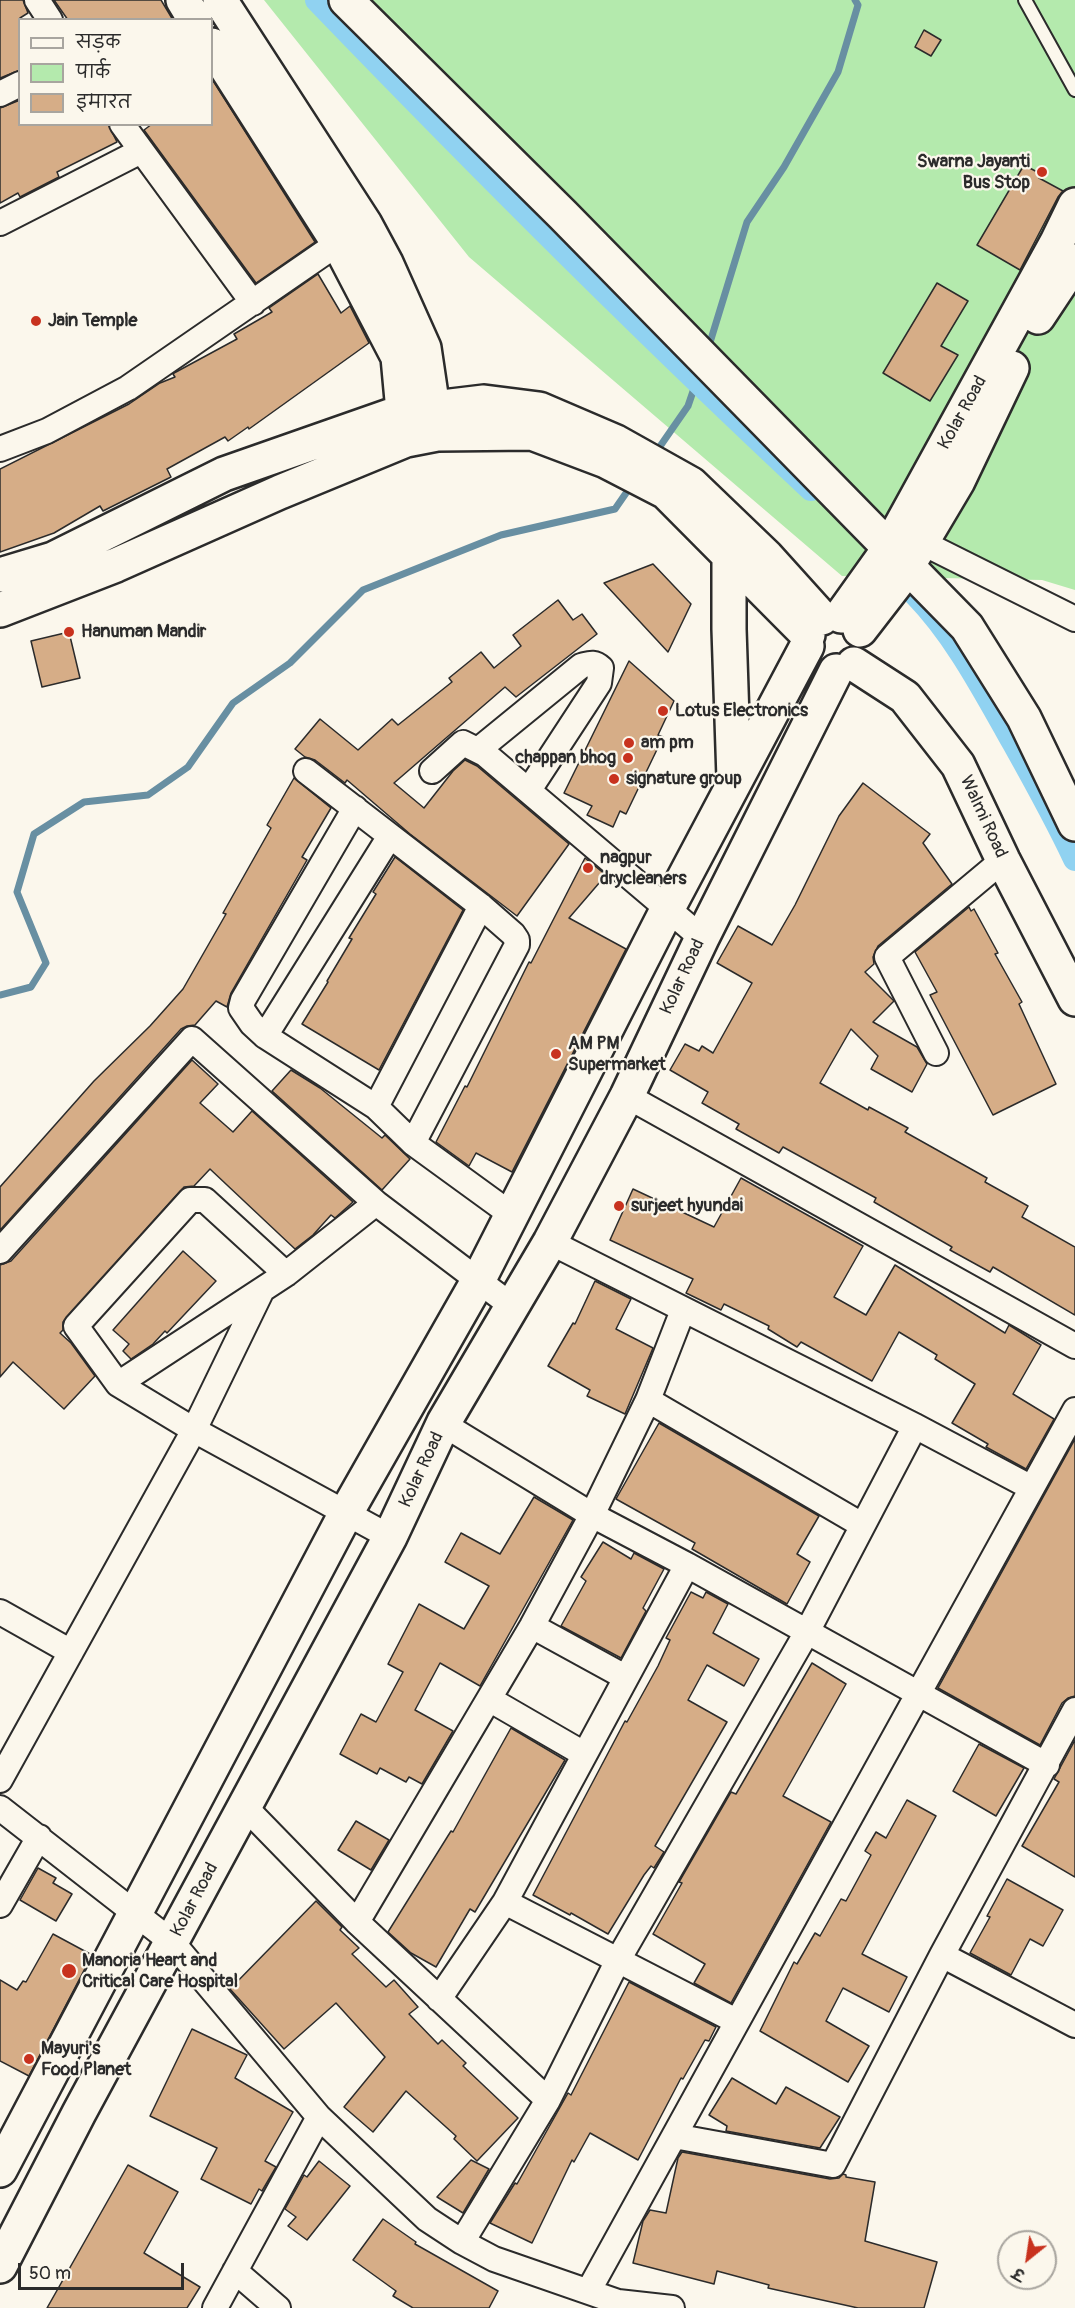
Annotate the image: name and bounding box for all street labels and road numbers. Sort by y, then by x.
street label: Kolar Road [934,372,992,454]
street label: Walmi Road [955,772,1011,862]
street label: Kolar Road [656,936,710,1018]
street label: Kolar Road [395,1429,449,1511]
street label: Kolar Road [167,1859,223,1941]

